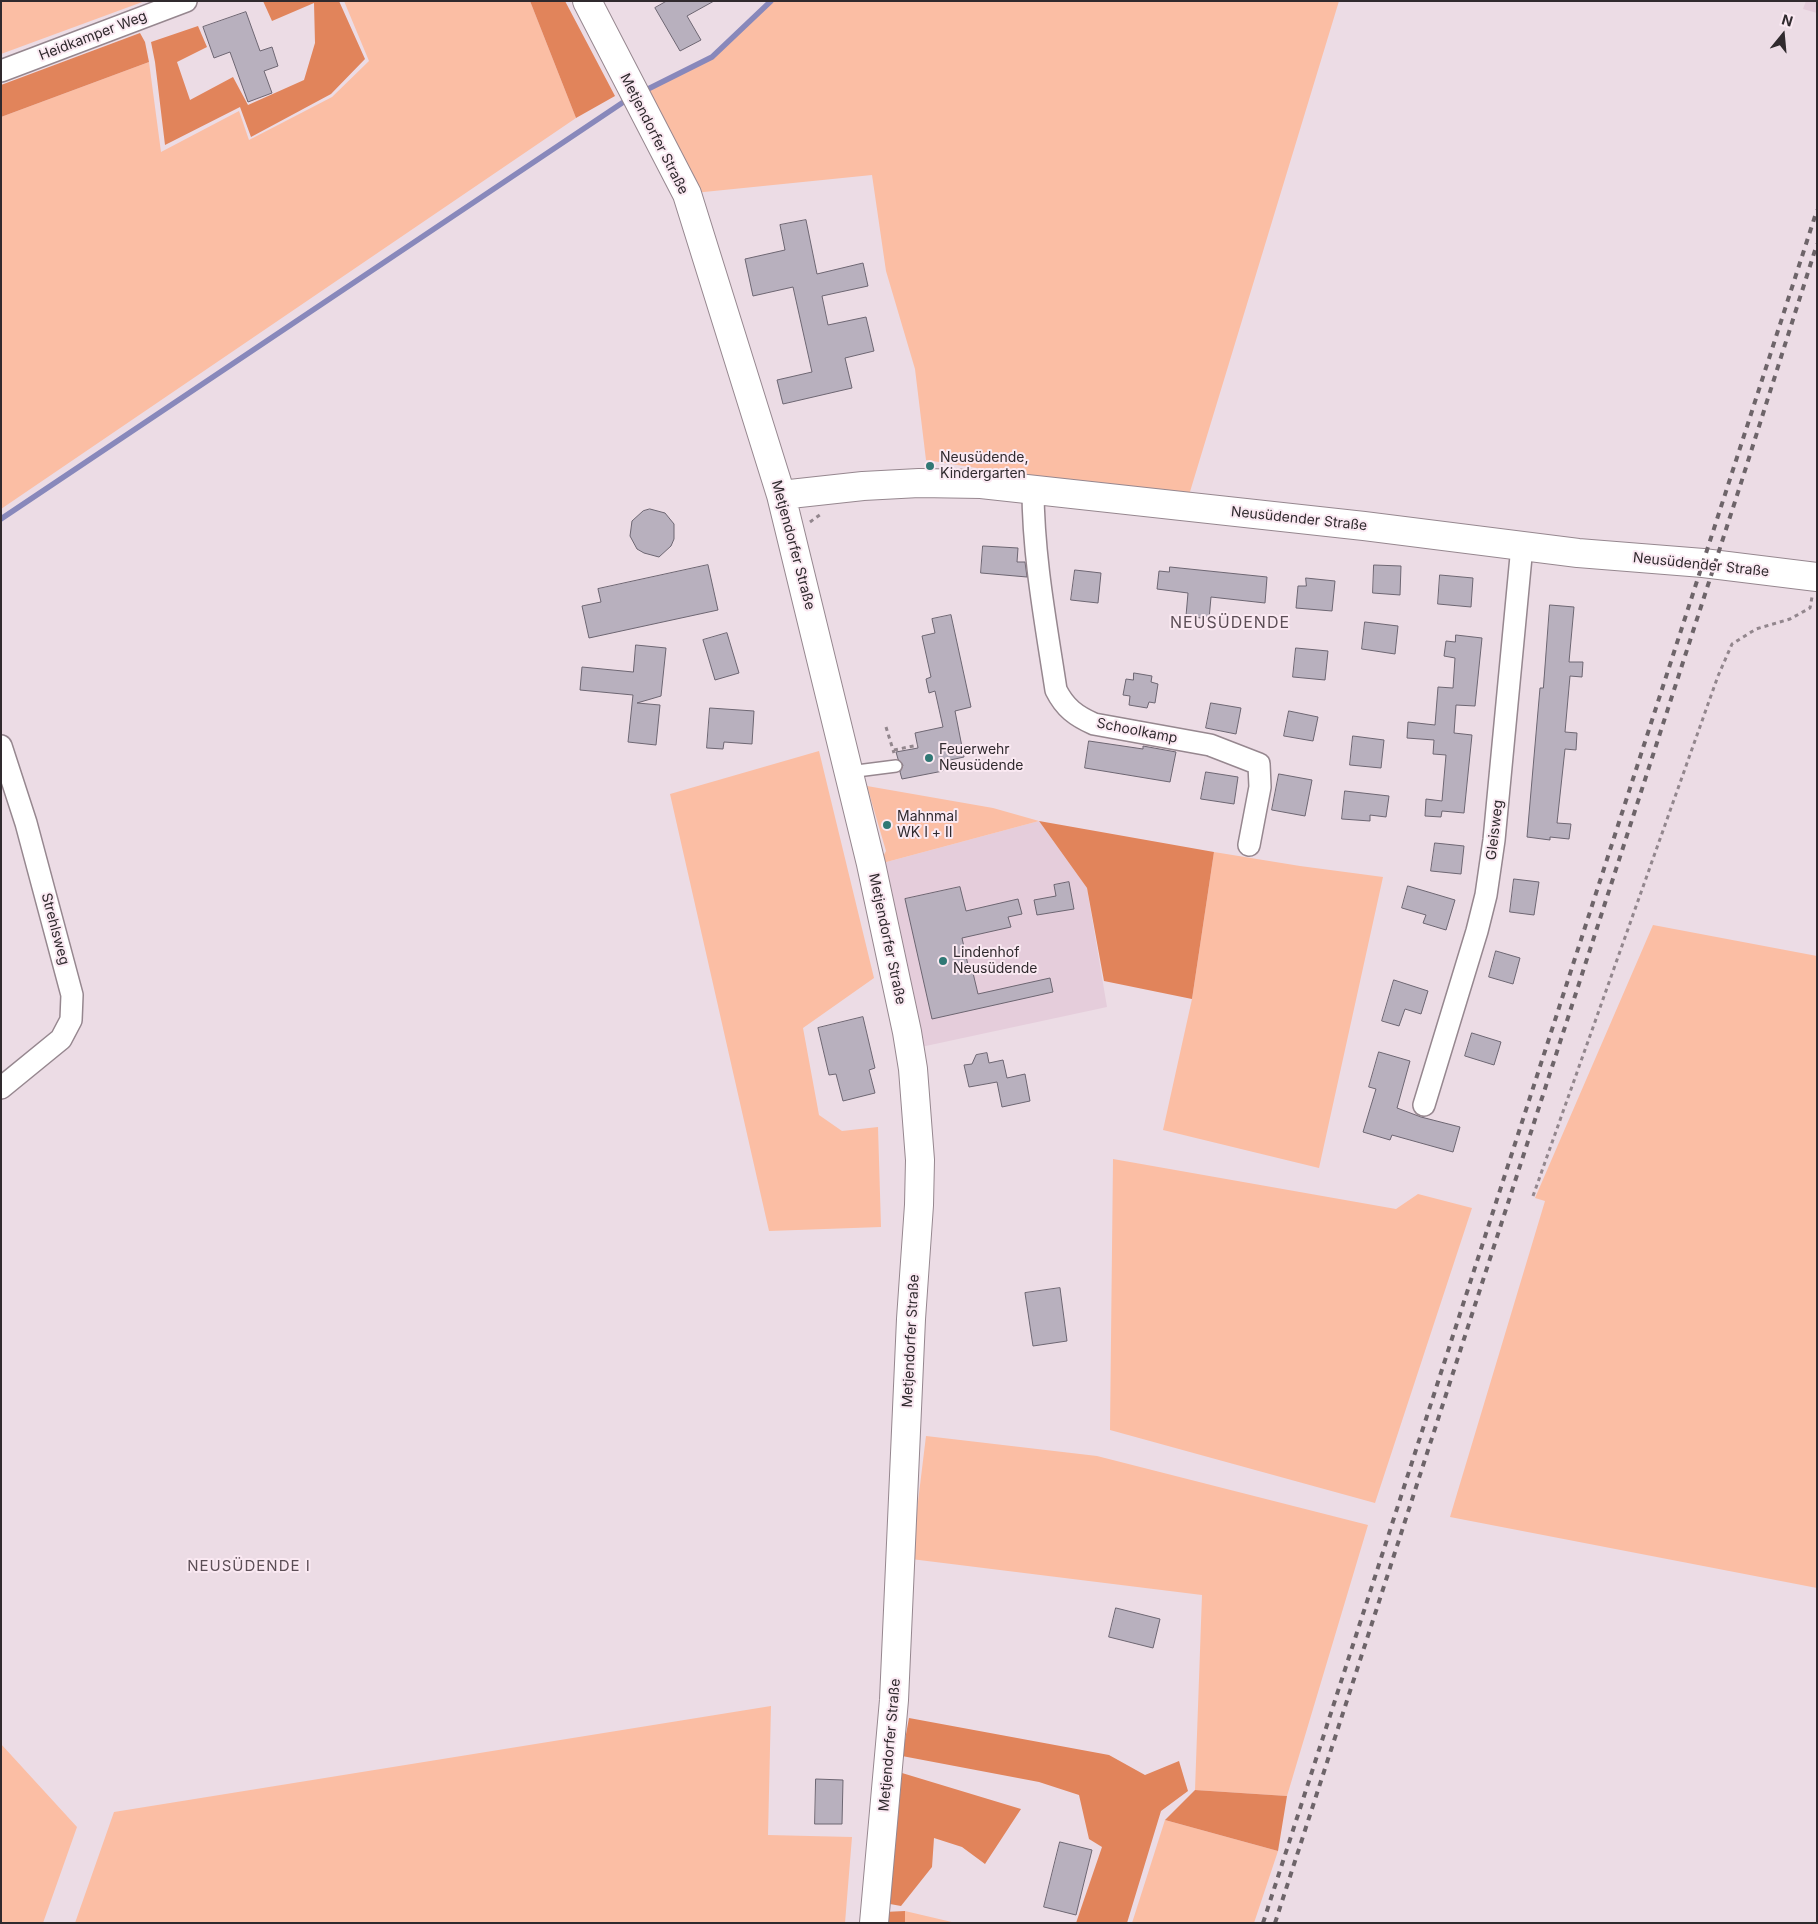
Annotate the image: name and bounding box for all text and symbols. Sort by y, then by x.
street label: Heidkamper Weg [37,8,149,64]
north arrow [1758,10,1808,60]
text: N [1780,10,1795,30]
street label: Metjendorfer Straße [616,71,692,197]
place label: Neusüdende, Kindergarten [940,450,1028,482]
marker: Neusüdende, Kindergarten [924,460,936,472]
street label: Metjendorfer Straße [768,478,818,612]
street label: Neusüdender Straße [1230,503,1368,535]
street label: Neusüdender Straße [1632,549,1770,581]
district label: NEUSÜDENDE [1169,613,1291,633]
street label: Schoolkamp [1095,715,1179,747]
place label: Feuerwehr Neusüdende [939,742,1023,774]
marker: Feuerwehr Neusüdende [923,752,935,764]
street label: Gleisweg [1483,799,1507,861]
place label: Mahnmal WK I + II [897,809,958,842]
marker: Mahnmal WK I + II [881,819,893,831]
street label: Metjendorfer Straße [865,872,909,1006]
street label: Strehlsweg [37,891,73,967]
place label: Lindenhof Neusüdende [953,945,1037,978]
marker: Lindenhof Neusüdende [937,955,949,967]
street label: Metjendorfer Straße [899,1274,923,1408]
district label: NEUSÜDENDE I [186,1557,312,1575]
street label: Metjendorfer Straße [876,1678,904,1812]

